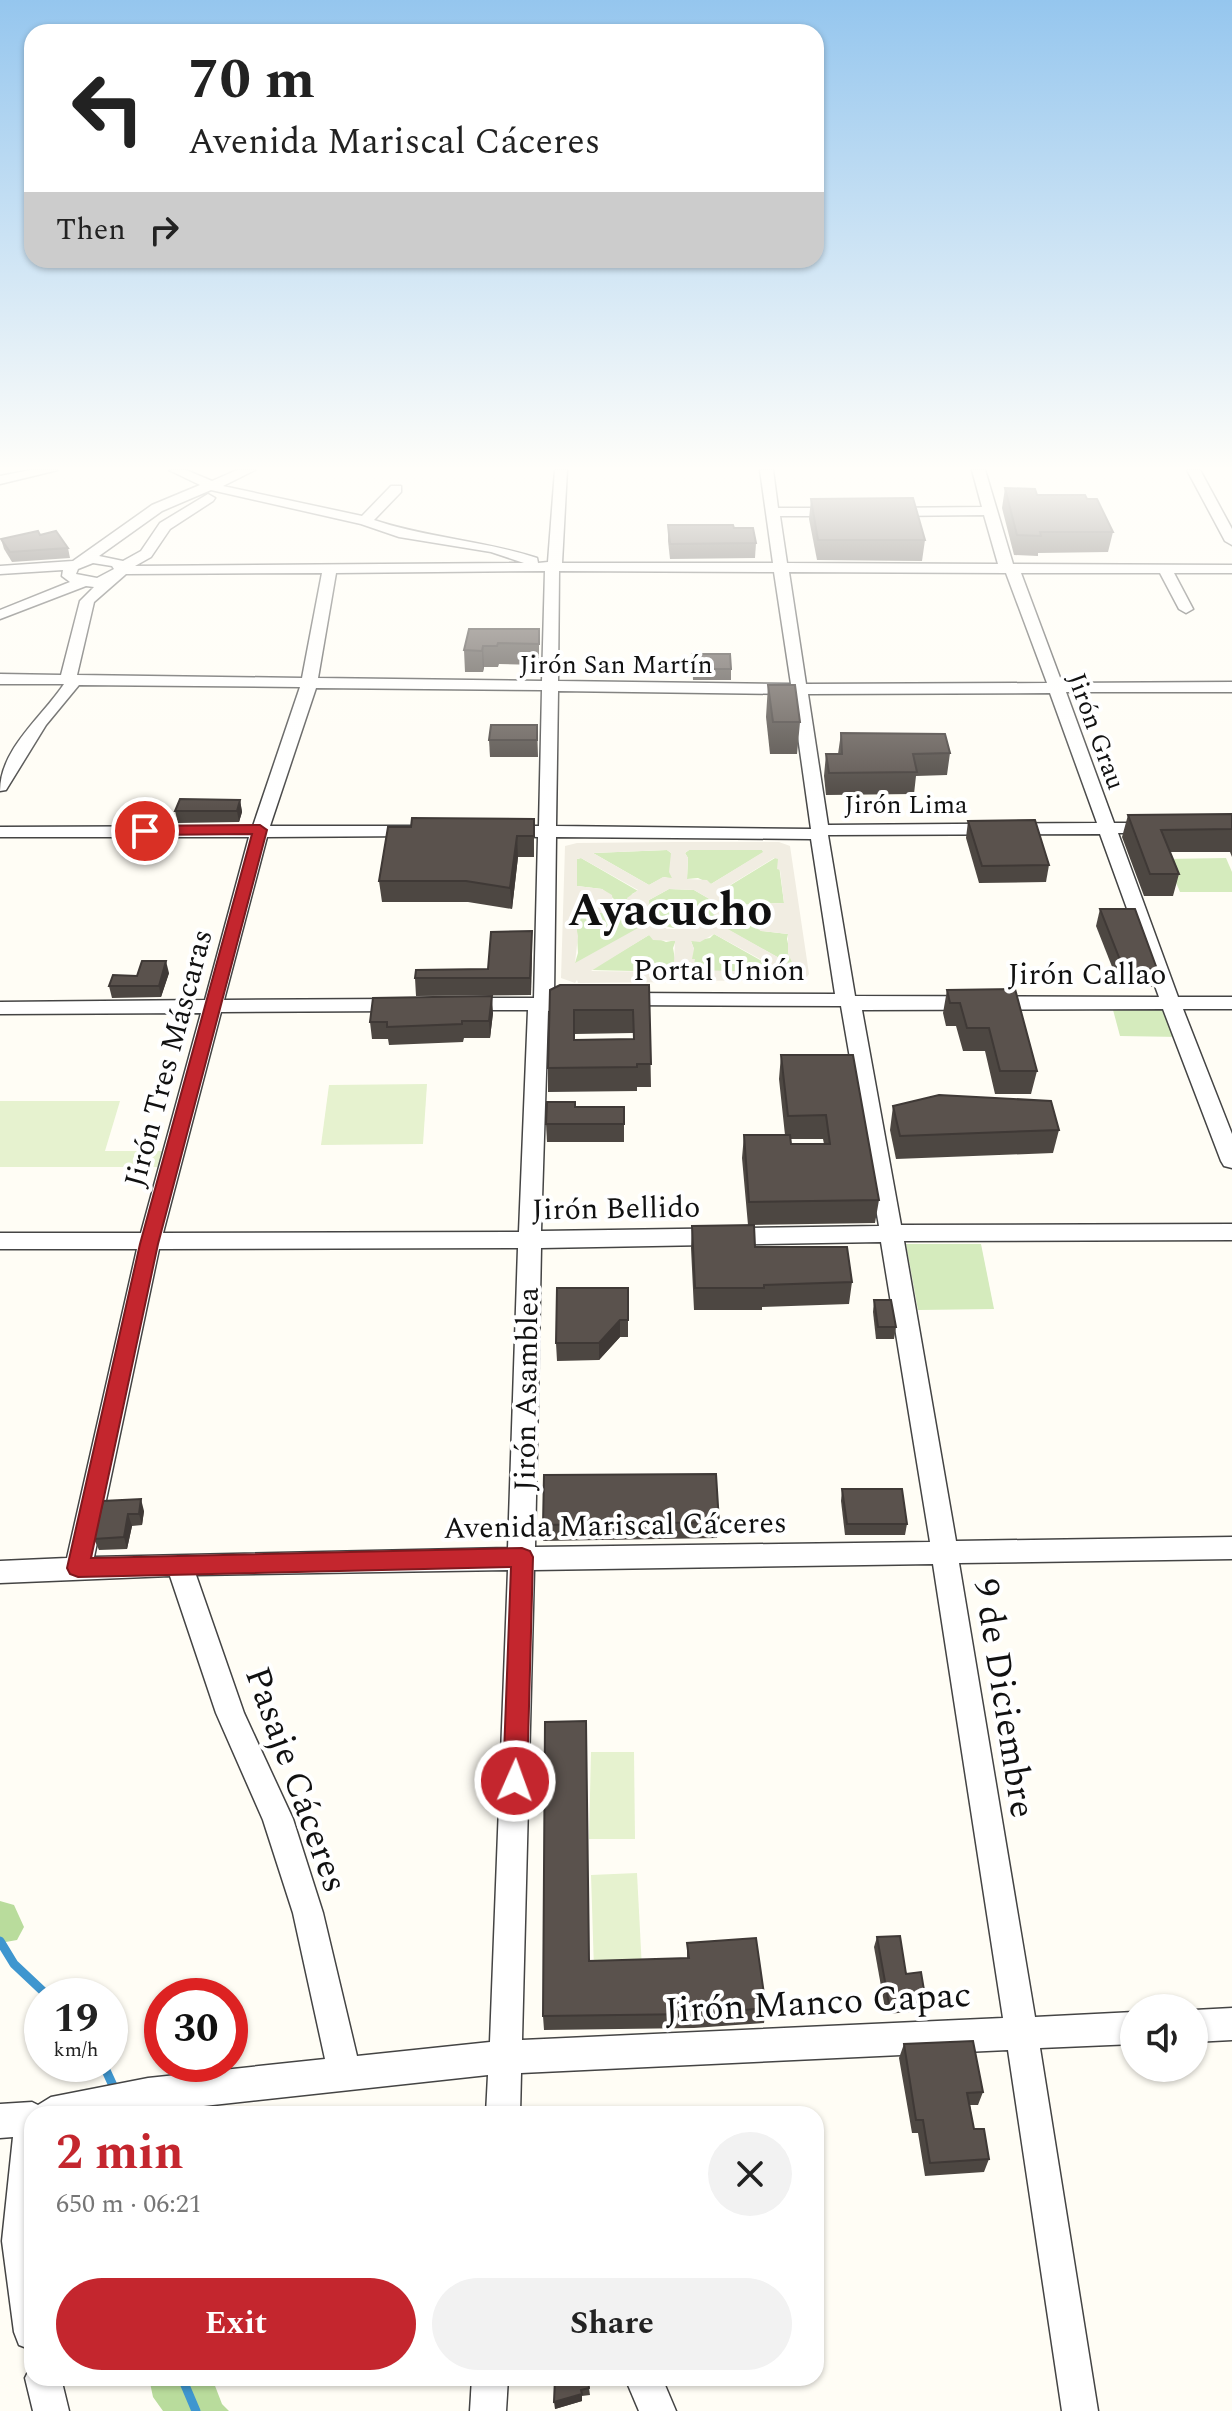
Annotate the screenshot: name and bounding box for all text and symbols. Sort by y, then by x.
text: 70 m [188,38,315,123]
icon: left [56,56,160,160]
text: Avenida Mariscal Cáceres [188,115,600,170]
text: Then [56,207,126,253]
icon: right [142,208,186,252]
street label: Jirón San Martín [519,645,713,685]
street label: Jirón Grau [1056,667,1136,795]
street label: Jirón Lima [844,785,968,825]
pin [111,797,179,865]
icon: arrive [123,809,167,853]
district label: Ayacucho [568,876,772,946]
street label: Jirón Tres Máscaras [112,924,226,1192]
street label: Portal Unión [633,948,805,994]
street label: Jirón Callao [1008,952,1166,998]
street label: Jirón Bellido [531,1185,701,1233]
street label: Jirón Asamblea [502,1286,552,1491]
street label: Avenida Mariscal Cáceres [443,1500,787,1552]
street label: 9 de Diciembre [958,1575,1050,1822]
street label: Pasaje Cáceres [229,1659,362,1900]
position arrow [473,1739,557,1823]
street label: Jirón Manco Capac [664,1968,973,2039]
speed limit sign: 30 [144,1978,248,2082]
text: 19 [54,1989,98,2050]
map controls [1120,1994,1208,2082]
button: sound [1120,1994,1208,2082]
text: km/h [54,2035,99,2065]
text: 2 min [56,2117,184,2190]
button: close [708,2132,792,2216]
text: 650 m · 06:21 [56,2184,202,2224]
button: Exit [56,2278,416,2370]
button: Share [432,2278,792,2370]

